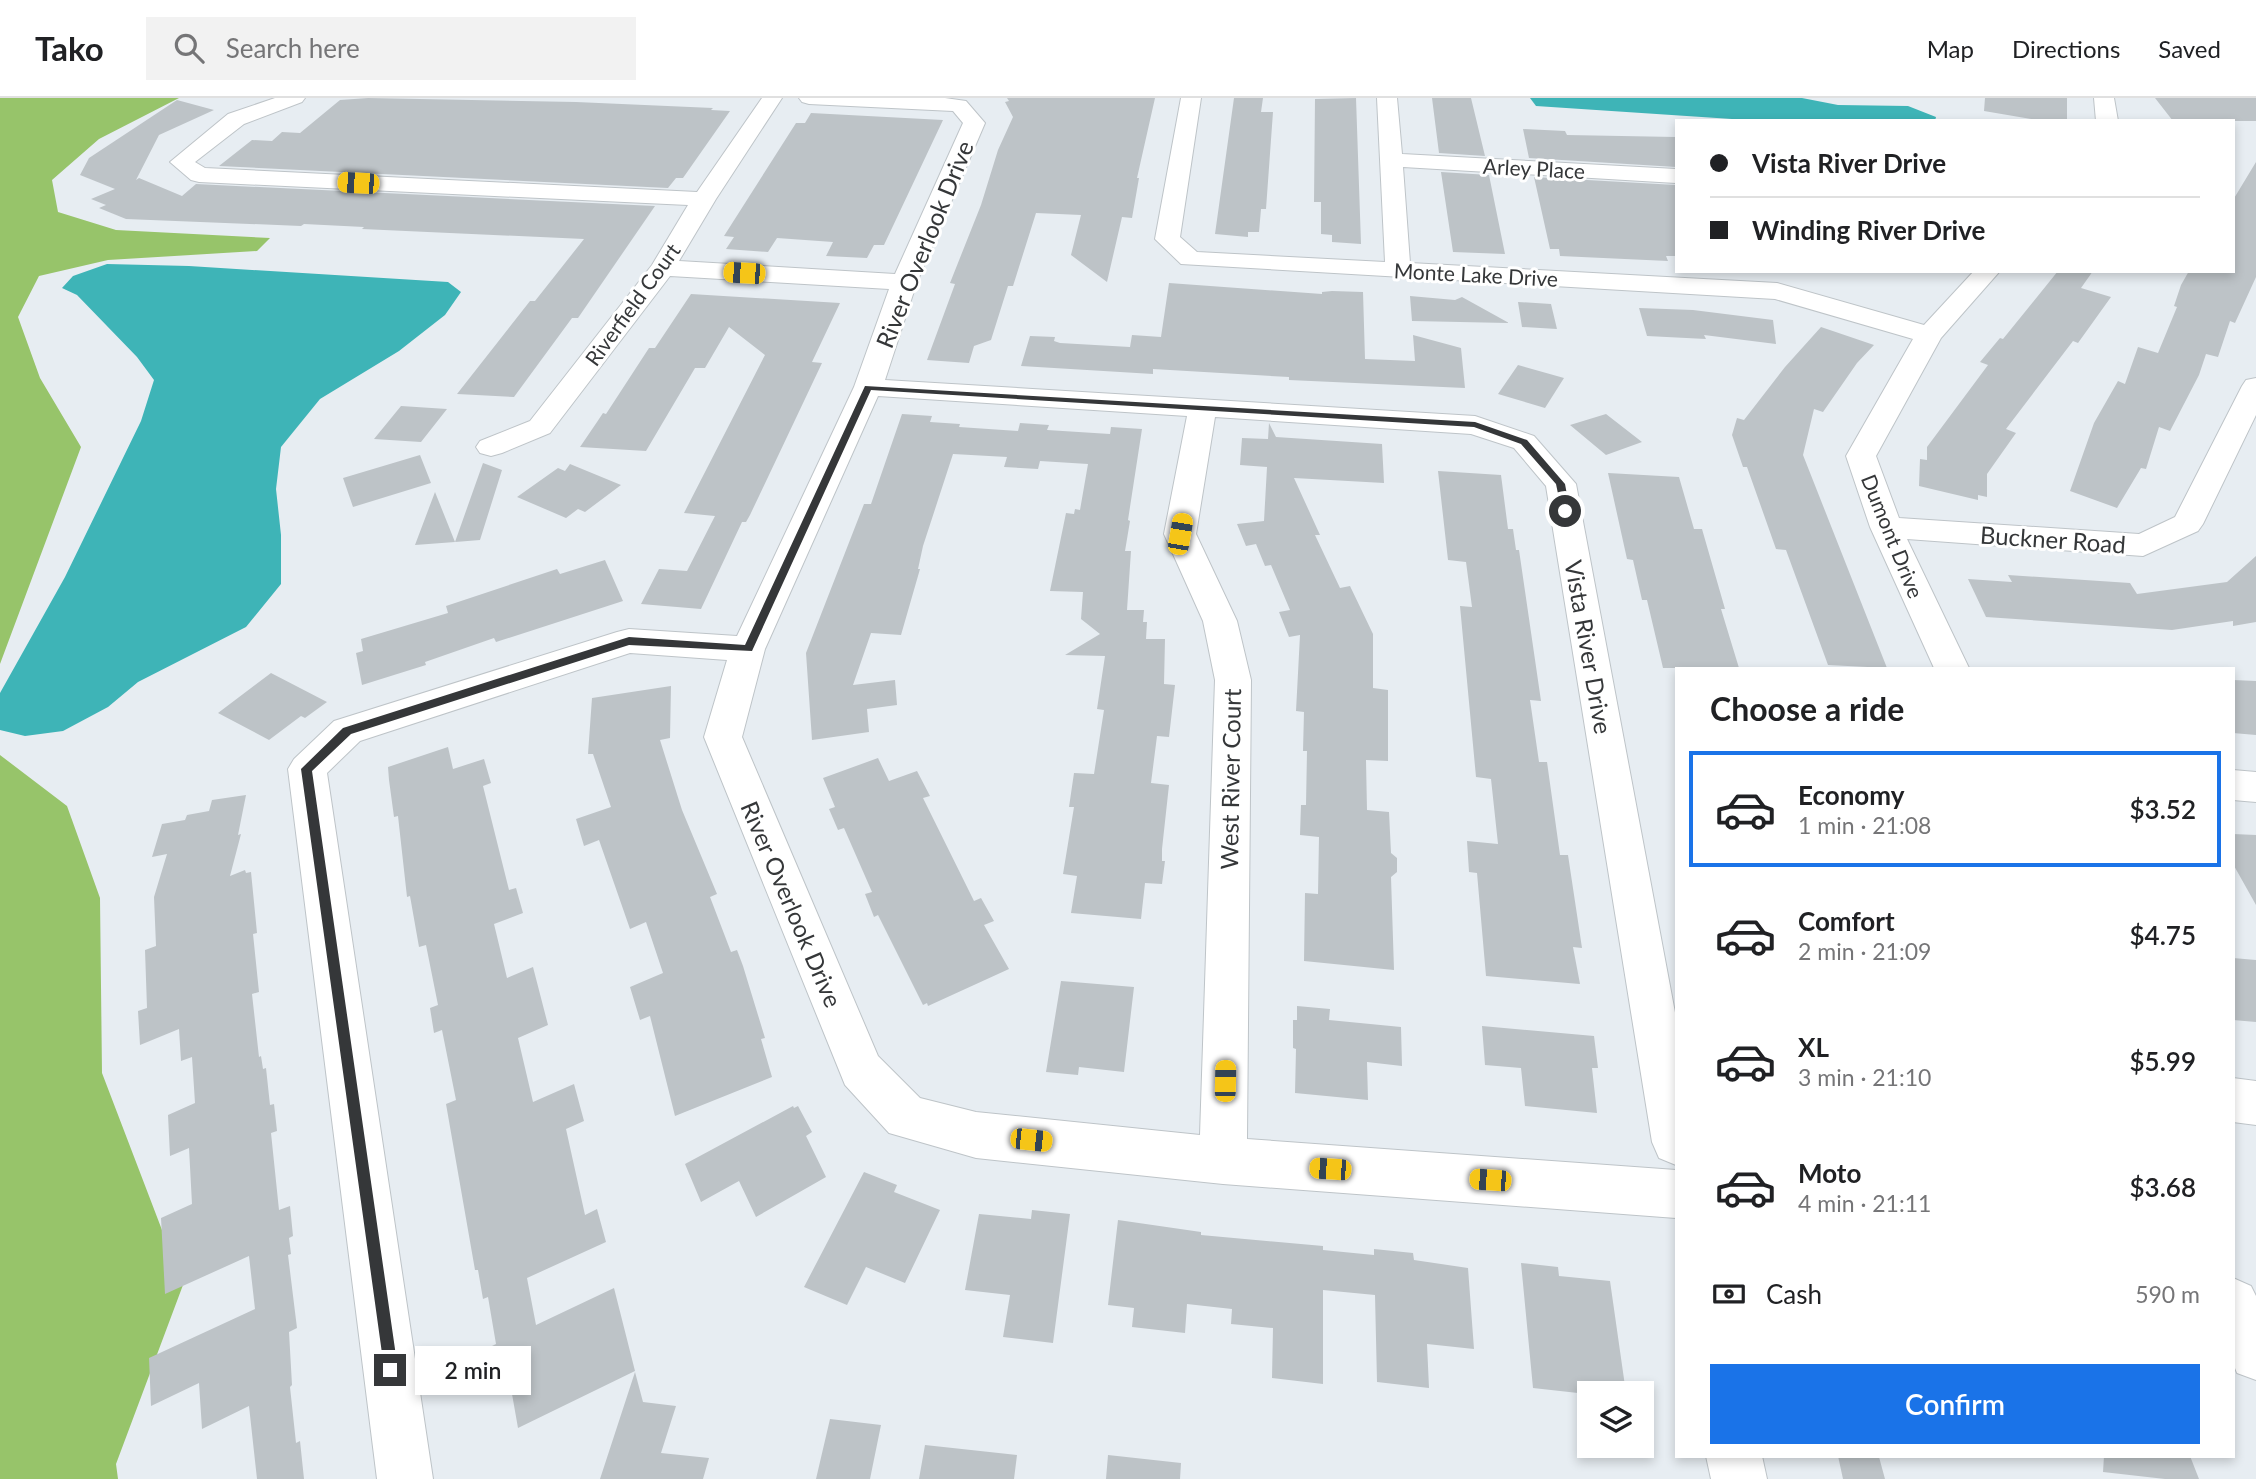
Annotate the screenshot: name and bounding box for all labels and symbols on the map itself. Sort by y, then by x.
street label: River Overlook Drive [869,136,979,352]
street label: Arley Place [1482,153,1586,183]
car [337,171,380,195]
street label: Riverfield Court [579,238,685,370]
street label: Monte Lake Drive [1393,257,1559,291]
car [723,261,766,285]
street label: Dumont Drive [1857,470,1929,602]
route start [1549,495,1581,527]
car [1167,511,1194,557]
street label: Buckner Road [1979,519,2127,559]
street label: Vista River Drive [1559,558,1619,736]
street label: West River Court [1214,688,1246,870]
street label: River Overlook Drive [736,797,848,1011]
car [1215,1060,1236,1102]
car [1010,1127,1053,1153]
car [1309,1157,1352,1181]
car [1469,1168,1512,1192]
callout: 2 min [414,1346,530,1394]
route end [374,1354,406,1386]

